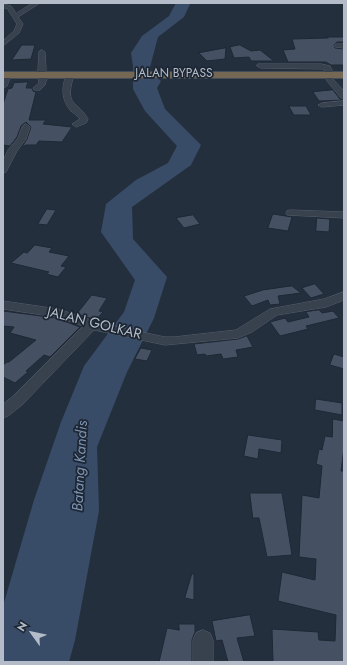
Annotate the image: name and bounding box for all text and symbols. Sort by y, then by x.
street label: JALAN BYPASS [135,67,213,81]
street label: JALAN GOLKAR [45,304,143,344]
water label: Batang Kandis [70,420,92,512]
north arrow [12,613,52,653]
text: N [13,618,31,634]

